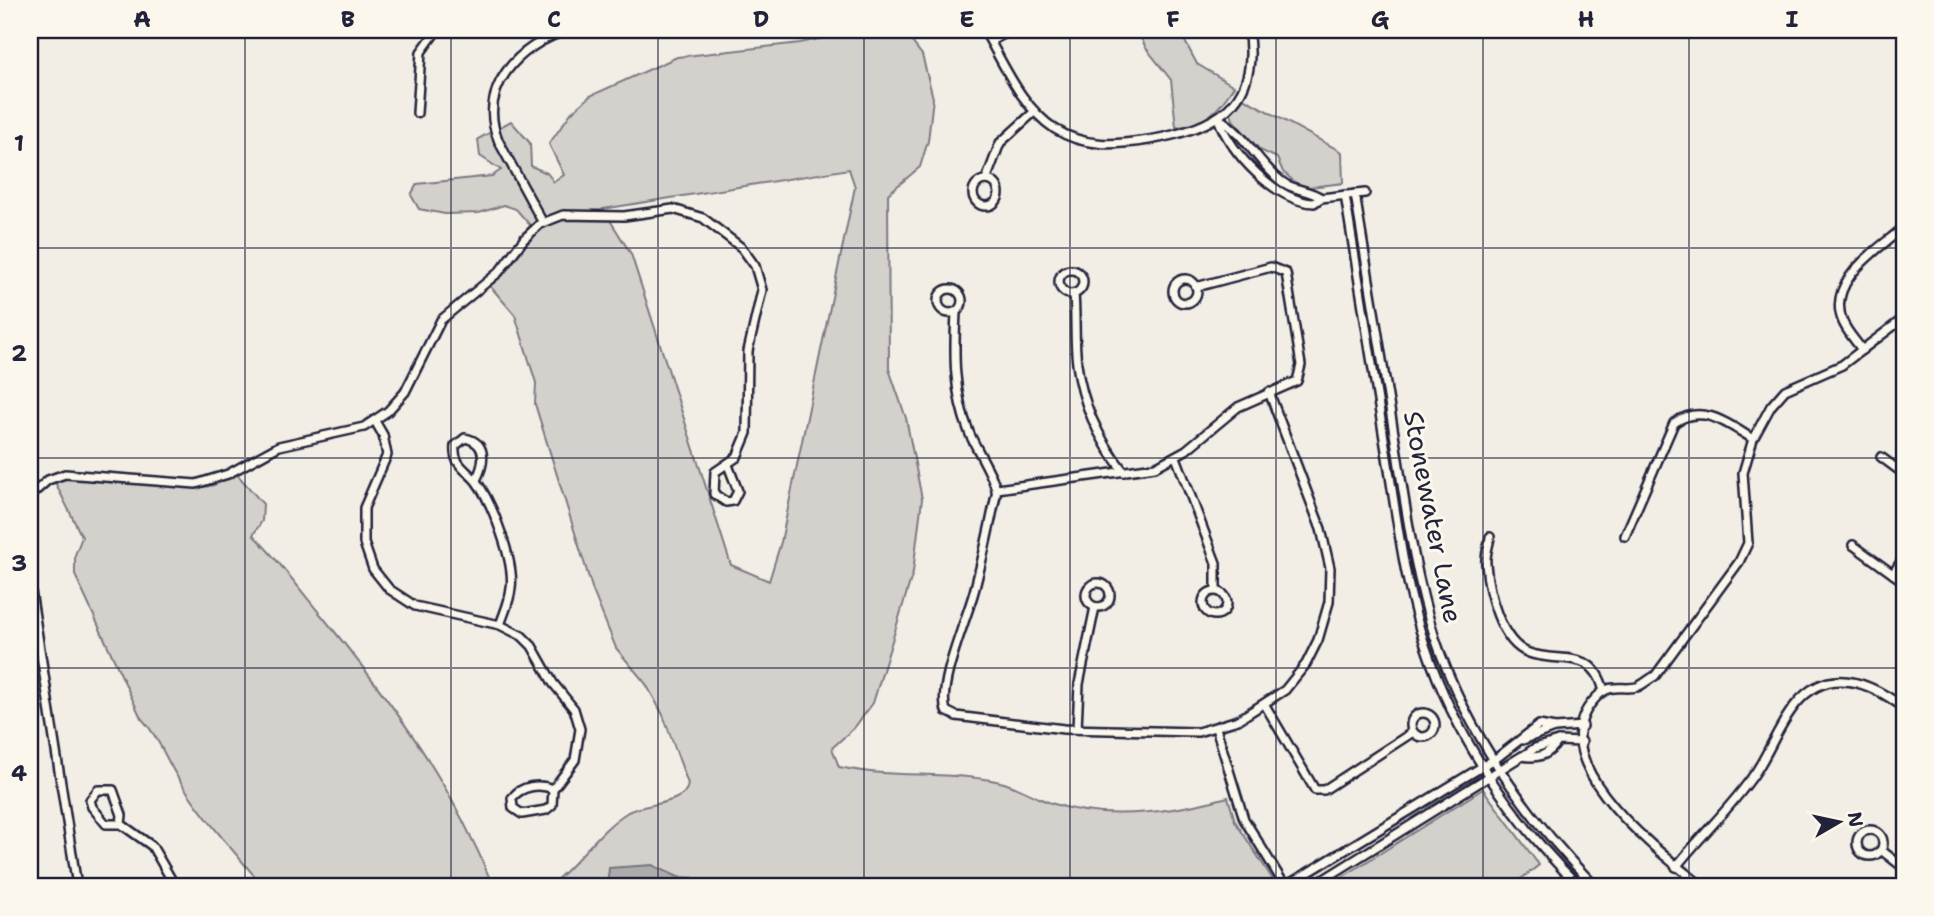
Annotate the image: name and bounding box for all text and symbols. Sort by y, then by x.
text: A [133,4,151,34]
text: B [341,4,355,34]
text: C [547,4,561,34]
text: D [753,4,769,34]
text: E [959,4,975,34]
text: F [1166,4,1180,34]
text: G [1371,4,1390,34]
text: H [1578,4,1594,34]
text: I [1786,4,1799,34]
text: 1 [14,128,24,158]
text: 2 [11,338,27,368]
street label: Stonewater Lane [1396,408,1471,626]
text: 3 [11,548,27,578]
text: 4 [11,758,27,788]
north arrow [1804,786,1874,856]
text: N [1842,810,1869,829]

